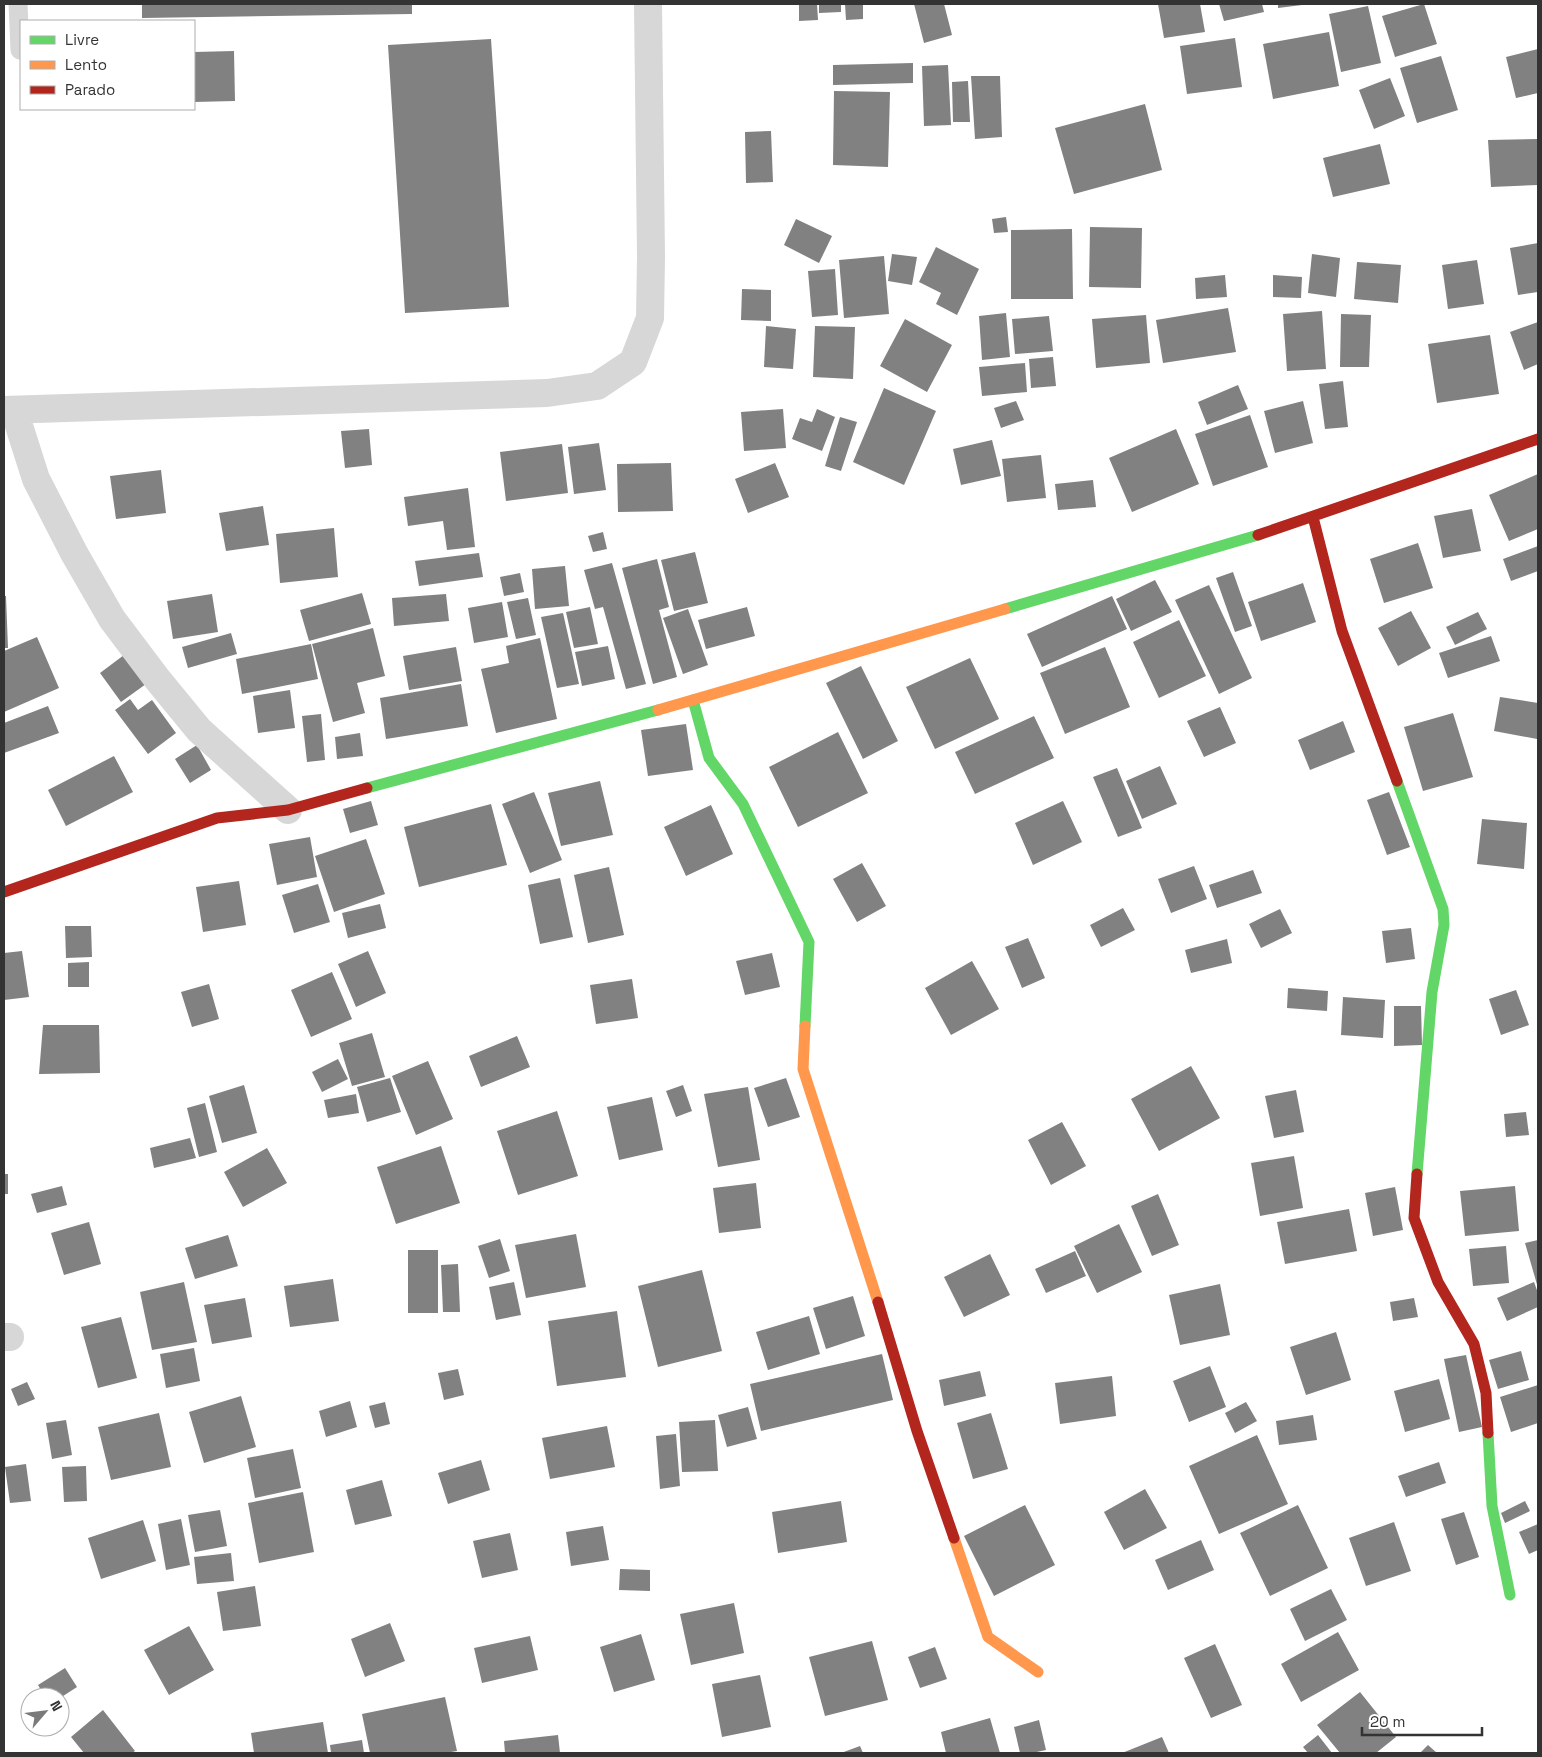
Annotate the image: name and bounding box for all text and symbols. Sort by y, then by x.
legend [20,20,195,110]
text: Livre [65,30,99,49]
text: Lento [65,55,107,74]
text: Parado [65,80,115,99]
north arrow [20,1687,70,1737]
text: N [46,1698,67,1714]
scale bar [1362,1704,1482,1736]
text: 20 m [1370,1712,1405,1731]

